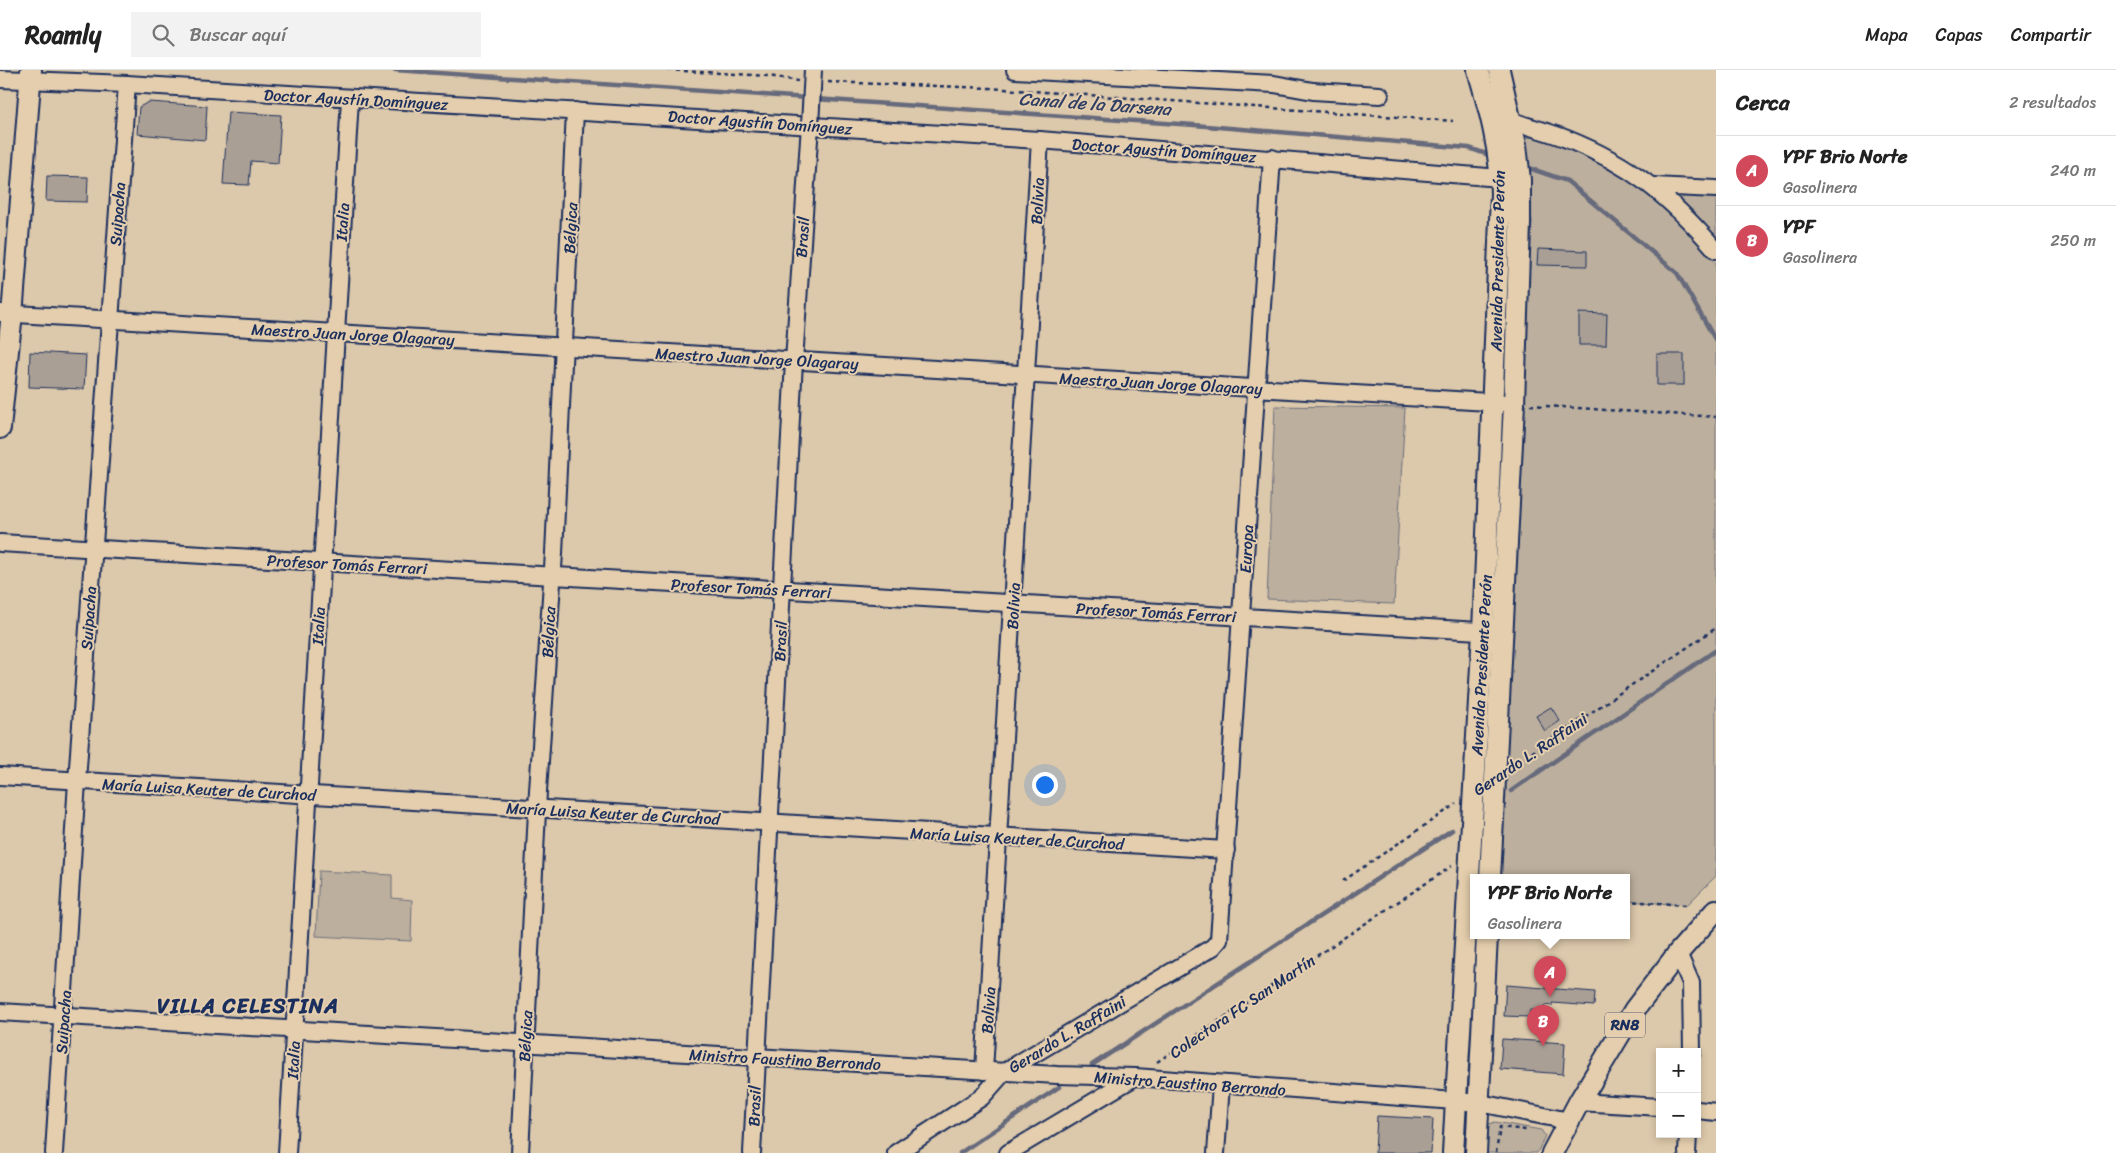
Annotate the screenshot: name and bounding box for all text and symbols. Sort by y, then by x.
search box [131,12,481,57]
text: Roamly [25,14,101,56]
text: Buscar aquí [189,18,286,51]
text: Mapa [1865,19,1908,51]
text: Capas [1936,19,1983,51]
text: Compartir [2011,19,2091,51]
icon: search [149,21,177,49]
street label: Doctor Agustín Domínguez [263,80,449,119]
water label: Canal de la Darsena [1018,83,1174,125]
text: Cerca [1736,84,1790,122]
text: 2 resultados [2009,88,2096,117]
street label: Doctor Agustín Domínguez [667,102,854,143]
street label: Doctor Agustín Domínguez [1071,130,1258,171]
text: YPF Brio Norte [1783,140,1908,173]
text: A [1747,156,1757,185]
text: 240 m [2050,156,2096,185]
street label: Avenida Presidente Perón [1481,170,1514,353]
text: Gasolinera [1783,173,1857,202]
street label: Bolivia [1022,177,1053,225]
street label: Suipacha [101,181,134,247]
street label: Bélgica [555,201,586,254]
street label: Italia [327,202,358,243]
text: YPF [1783,210,1815,243]
street label: Brasil [787,215,818,259]
text: B [1747,226,1757,255]
text: 250 m [2050,226,2096,255]
text: Gasolinera [1783,243,1857,272]
street label: Maestro Juan Jorge Olagaray [251,315,456,354]
street label: Maestro Juan Jorge Olagaray [655,339,860,378]
street label: Maestro Juan Jorge Olagaray [1059,364,1264,403]
street label: Europa [1231,524,1262,574]
street label: Profesor Tomás Ferrari [266,546,428,583]
street label: Profesor Tomás Ferrari [670,570,832,607]
street label: Avenida Presidente Perón [1462,573,1501,757]
street label: Bolivia [998,582,1029,630]
street label: Suipacha [72,585,105,651]
street label: Profesor Tomás Ferrari [1075,594,1237,631]
street label: Bélgica [533,605,564,658]
street label: Italia [303,606,334,647]
street label: Brasil [765,619,796,662]
street label: Gerardo L. Raffaini [1467,705,1594,804]
street label: María Luisa Keuter de Curchod [101,769,318,810]
your location [1032,772,1058,798]
street label: María Luisa Keuter de Curchod [505,793,722,834]
street label: María Luisa Keuter de Curchod [909,818,1126,859]
popup [1470,874,1630,939]
text: YPF Brio Norte [1488,876,1612,909]
text: Gasolinera [1488,909,1562,938]
street label: Colectora FC San Martín [1163,946,1322,1066]
pin: A [1534,956,1566,997]
street label: Bolivia [972,986,1005,1035]
district label: VILLA CELESTINA [157,987,339,1025]
street label: Gerardo L. Raffaini [1003,987,1133,1081]
street label: Suipacha [47,989,80,1055]
pin: B [1527,1005,1559,1046]
street label: Bélgica [510,1009,541,1062]
road number: RN8 [1605,1012,1645,1038]
street label: Italia [278,1040,309,1081]
street label: Ministro Faustino Berrondo [688,1040,882,1079]
map controls [1656,1048,1701,1138]
button: + [1656,1048,1701,1093]
street label: Ministro Faustino Berrondo [1093,1062,1287,1105]
street label: Brasil [739,1085,770,1127]
button: − [1656,1093,1701,1138]

